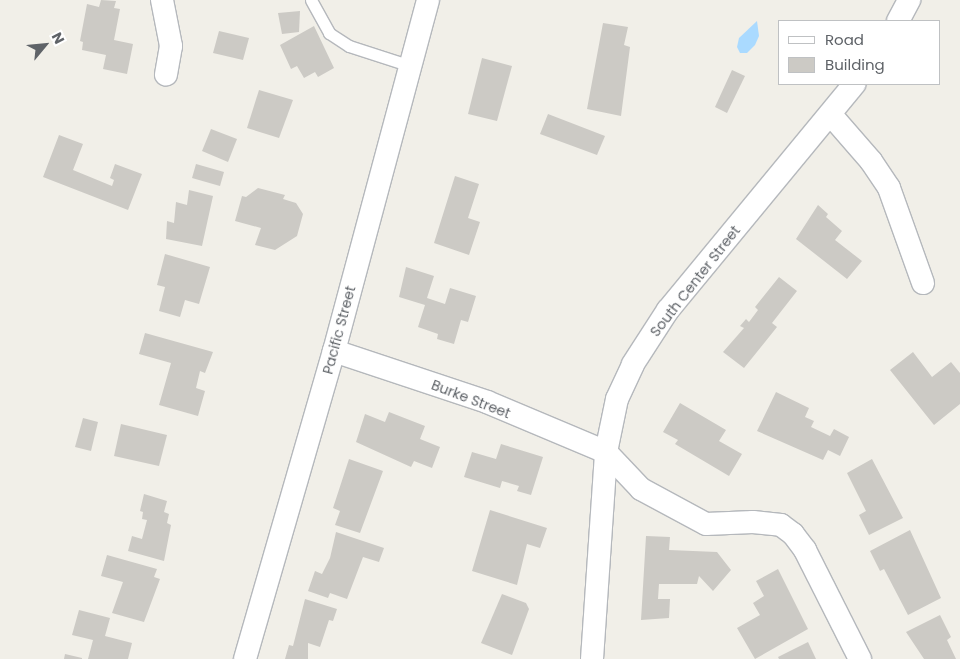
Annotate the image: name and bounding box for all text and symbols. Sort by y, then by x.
north arrow [20,20,70,70]
legend [778,20,940,85]
text: N [47,29,70,47]
text: Road [825,29,864,50]
text: Building [825,54,885,75]
street label: South Center Street [646,222,744,340]
street label: Pacific Street [319,284,359,376]
street label: Burke Street [429,376,513,422]

